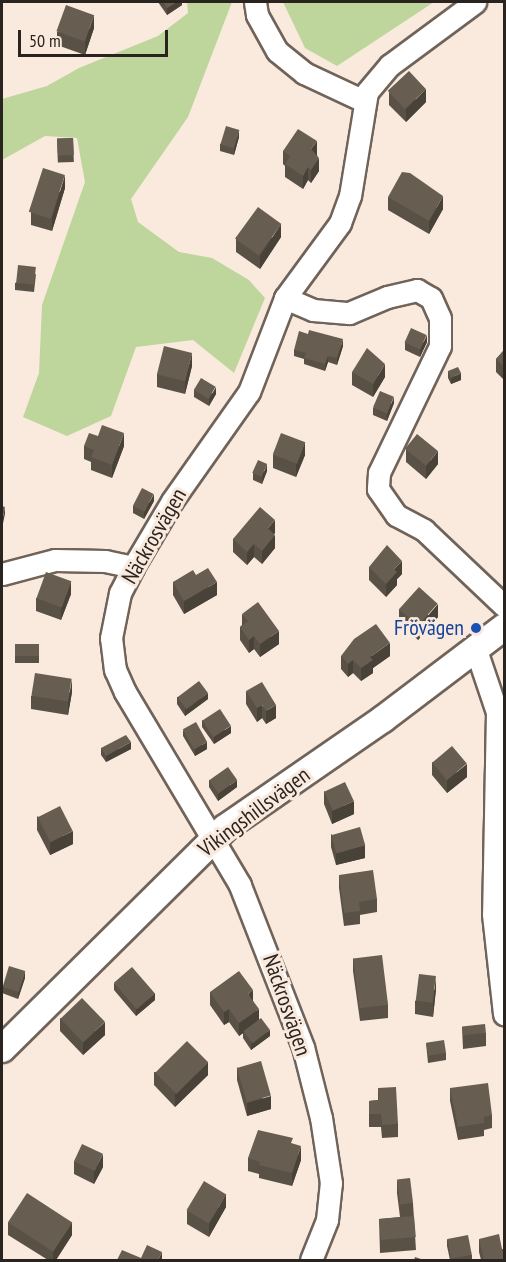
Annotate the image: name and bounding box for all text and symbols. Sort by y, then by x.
scale bar [21,18,171,56]
text: 50 m [29,29,61,52]
street label: Näckrosvägen [116,484,192,588]
place label: Frövägen [394,615,464,641]
marker: Frövägen [469,621,483,635]
street label: Vikingshillsvägen [193,762,315,862]
street label: Näckrosvägen [257,951,317,1059]

